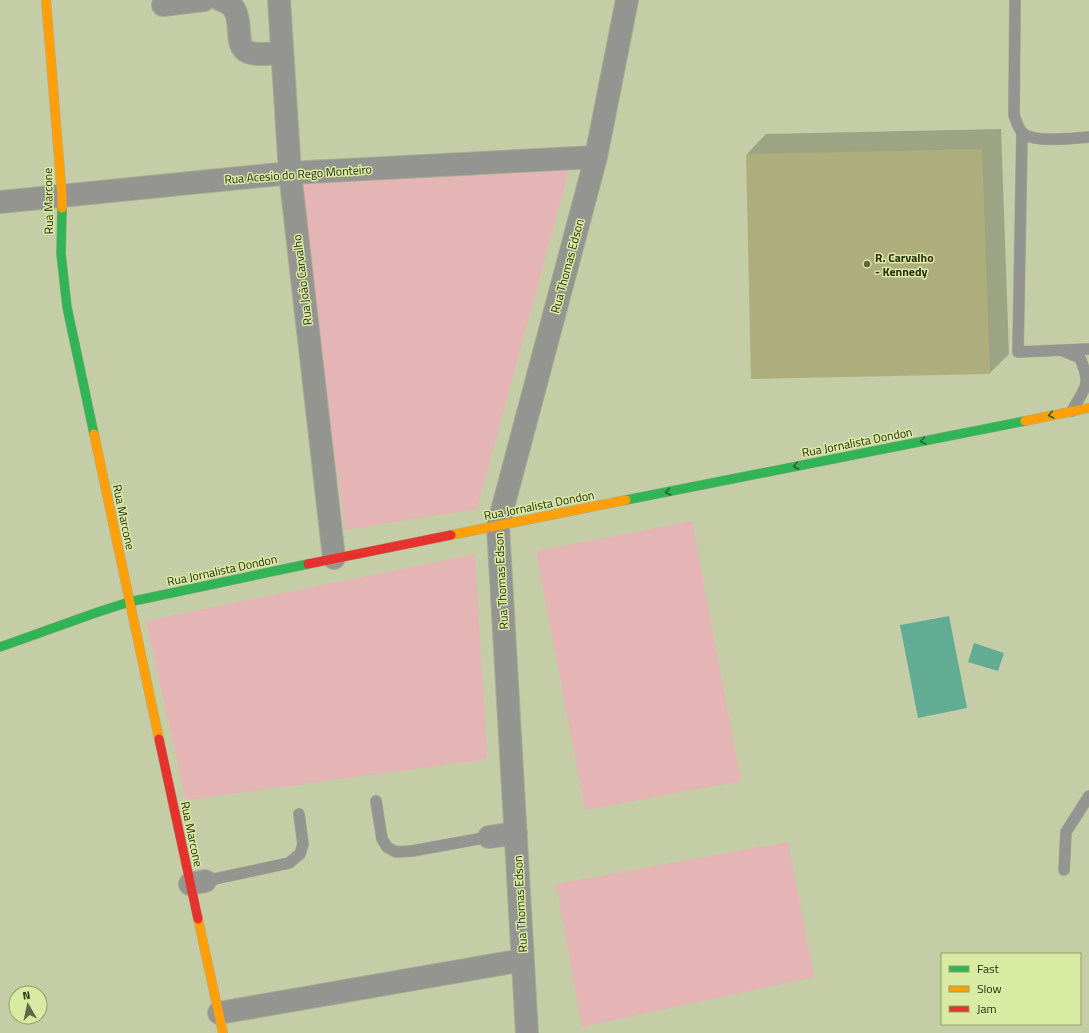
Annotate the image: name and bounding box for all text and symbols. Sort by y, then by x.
street label: Rua Acesio do Rego Monteiro [224,159,372,189]
street label: Rua Marcone [38,168,58,234]
street label: Rua Thomas Edson [545,217,589,315]
street label: Rua João Carvalho [287,234,317,326]
place label: R. Carvalho - Kennedy [875,248,934,281]
marker: R. Carvalho - Kennedy [862,259,872,269]
one-way arrow [1048,411,1054,419]
street label: Rua Jornalista Dondon [800,422,914,462]
one-way arrow [920,436,926,444]
one-way arrow [793,462,799,470]
street label: Rua Marcone [108,482,140,552]
street label: Rua Jornalista Dondon [482,485,596,525]
one-way arrow [665,487,671,495]
street label: Rua Thomas Edson [489,532,513,630]
street label: Rua Jornalista Dondon [165,549,279,591]
street label: Rua Marcone [176,799,208,869]
street label: Rua Thomas Edson [508,855,532,953]
legend [941,953,1081,1025]
text: Fast [977,959,1000,978]
text: Slow [977,979,1002,998]
north arrow [8,985,48,1025]
text: N [21,987,31,1004]
text: Jam [977,999,997,1018]

